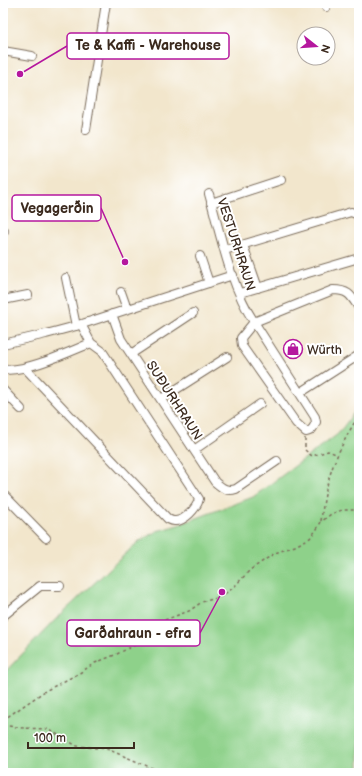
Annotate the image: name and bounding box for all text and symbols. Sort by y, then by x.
north arrow [296,26,336,66]
callout: Te & Kaffi - Warehouse [67,33,229,59]
text: Te & Kaffi - Warehouse [75,37,221,54]
text: N [318,43,333,55]
callout: Vegagerðin [12,195,101,221]
street label: VESTURHRAUN [214,196,259,293]
text: Vegagerðin [20,200,94,217]
shop icon: Würth [282,338,304,360]
place label: Würth [307,342,342,358]
street label: SUÐURHRAUN [143,358,206,443]
callout: Garðahraun - efra [67,620,200,646]
text: Garðahraun - efra [74,625,192,642]
scale bar [28,724,134,750]
text: 100 m [34,731,66,746]

